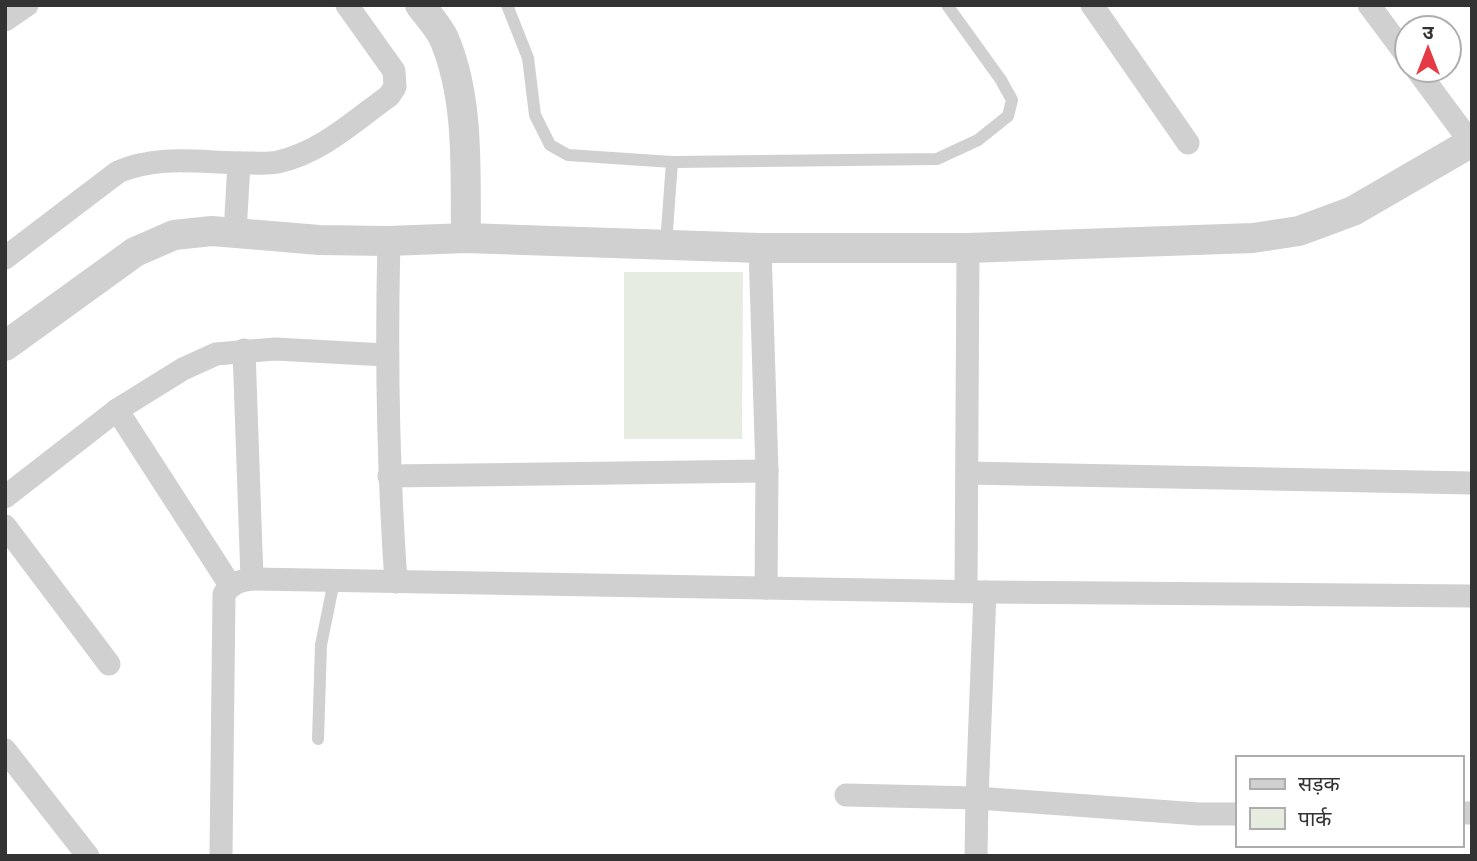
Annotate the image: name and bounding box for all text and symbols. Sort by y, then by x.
north arrow [1393,14,1463,84]
text: उ [1422,21,1434,44]
legend [1236,756,1463,847]
text: सड़क [1298,771,1340,797]
text: पार्क [1298,806,1332,832]

